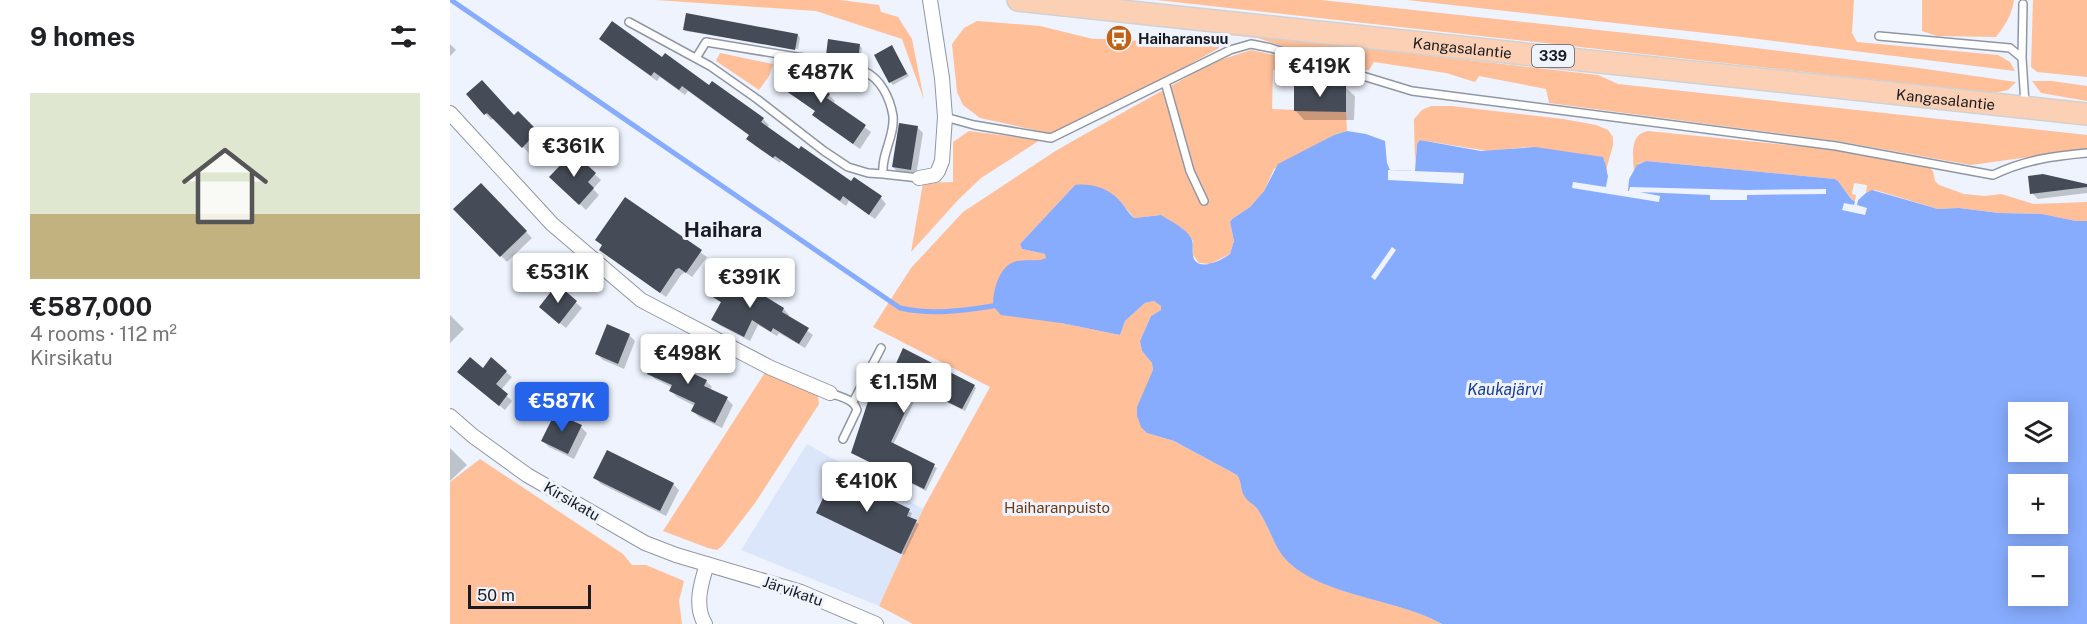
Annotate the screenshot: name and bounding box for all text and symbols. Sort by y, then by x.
icon: filters [387,20,420,53]
text: 9 homes [30,21,135,52]
bus stop icon: Haiharansuu [1104,23,1134,53]
place label: Haiharansuu [1138,30,1229,47]
street label: Kangasalantie [1412,34,1513,61]
road number: 339 [1532,45,1574,67]
pin: €419K [1278,47,1362,98]
pin: €487K [779,53,863,104]
text: €419K [1289,54,1351,78]
text: €487K [788,60,854,84]
street label: Kangasalantie [1895,85,1996,113]
pin: €361K [532,127,616,178]
icon: home [171,132,279,240]
text: €361K [543,134,605,158]
district label: Haihara [684,217,762,242]
pin: €531K [516,253,600,304]
pin: €391K [708,258,792,309]
text: €531K [527,260,589,284]
text: €391K [719,265,781,289]
text: €587,000 [30,291,152,322]
text: 4 rooms · 112 m² [30,322,177,346]
pin: €498K [646,334,730,385]
text: €498K [654,341,722,365]
text: Kirsikatu [30,346,113,370]
pin: €1.15M [855,363,953,414]
text: €1.15M [870,370,938,394]
water label: Kaukajärvi [1467,380,1543,399]
pin: €587K [520,382,604,433]
text: €587K [529,389,595,413]
map controls [2008,402,2068,606]
button: layers [2008,402,2068,462]
pin: €410K [825,462,909,513]
text: €410K [836,469,898,493]
button: + [2008,474,2068,534]
street label: Kirsikatu [541,478,603,524]
park label: Haiharanpuisto [1004,499,1110,516]
button: − [2008,546,2068,606]
street label: Järvikatu [761,573,825,609]
scale bar [468,582,591,610]
text: 50 m [477,586,515,605]

